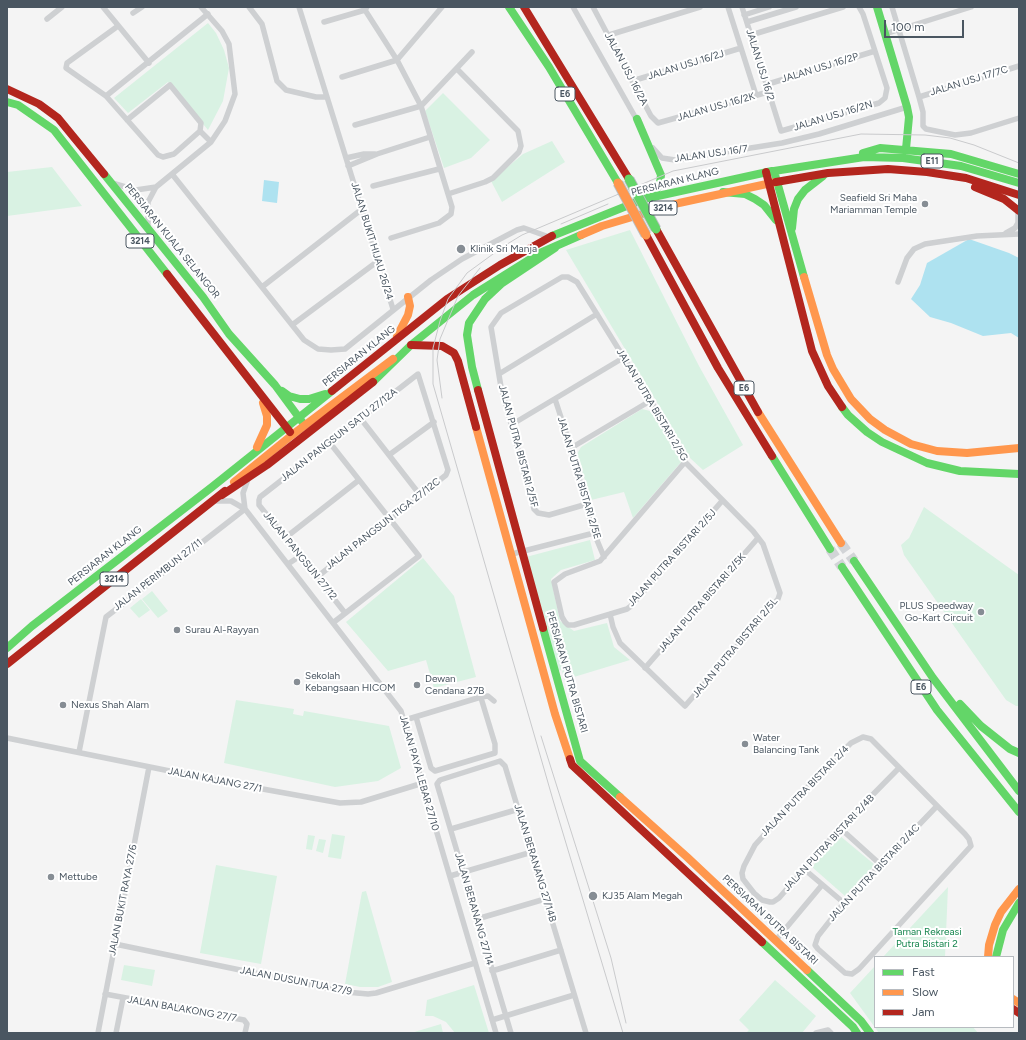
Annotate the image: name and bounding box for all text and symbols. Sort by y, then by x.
scale bar [886,12,966,38]
text: 100 m [891,20,925,34]
street label: JALAN USJ 16/2 [743,28,777,102]
street label: JALAN USJ 16/2A [602,30,650,108]
street label: JALAN USJ 16/2J [646,48,726,82]
street label: JALAN USJ 16/2P [780,51,860,85]
street label: JALAN USJ 17/7C [929,63,1009,99]
road number: E6 [555,87,575,101]
street label: JALAN USJ 16/2K [676,90,756,124]
street label: JALAN USJ 16/2N [792,98,874,134]
street label: JALAN USJ 16/7 [674,143,748,165]
road number: E11 [921,154,943,168]
street label: PERSIARAN KLANG [630,165,720,199]
street label: PERSIARAN KUALA SELANGOR [122,181,222,301]
street label: JALAN BUKIT HIJAU 26/24 [348,181,396,301]
place label: Seafield Sri Maha Mariamman Temple [830,192,917,216]
marker: Seafield Sri Maha Mariamman Temple [920,199,930,209]
road number: 3214 [649,201,677,215]
road number: 3214 [126,234,154,248]
marker: Klinik Sri Manja [455,243,467,255]
place label: Klinik Sri Manja [470,243,537,255]
street label: PERSIARAN KLANG [320,323,398,389]
street label: JALAN PUTRA BISTARI 2/5G [614,347,690,463]
road number: E6 [734,381,754,395]
street label: JALAN PUTRA BISTARI 2/5F [496,383,540,509]
street label: JALAN PANGSUN SATU 27/12A [278,386,400,484]
street label: JALAN PUTRA BISTARI 2/5E [555,415,603,541]
street label: JALAN PANGSUN TIGA 27/12C [323,475,443,573]
street label: JALAN PUTRA BISTARI 2/5J [625,507,719,609]
street label: JALAN PANGSUN 27/12 [261,509,339,603]
street label: PERSIARAN KLANG [66,523,144,589]
street label: JALAN PERIMBUN 27/11 [111,536,205,614]
street label: JALAN PUTRA BISTARI 2/5K [656,551,748,655]
road number: 3214 [100,572,128,586]
street label: JALAN PUTRA BISTARI 2/5L [690,596,780,700]
place label: PLUS Speedway Go-Kart Circuit [899,600,973,624]
marker: PLUS Speedway Go-Kart Circuit [976,607,986,617]
street label: PERSIARAN PUTRA BISTARI [544,610,590,734]
place label: Surau Al-Rayyan [185,624,259,636]
marker: Surau Al-Rayyan [172,625,182,635]
place label: Sekolah Kebangsaan HICOM [305,670,395,694]
place label: Dewan Cendana 27B [425,673,484,696]
marker: Sekolah Kebangsaan HICOM [292,677,302,687]
marker: Dewan Cendana 27B [412,680,422,690]
road number: E6 [911,680,931,694]
place label: Nexus Shah Alam [71,699,149,711]
marker: Nexus Shah Alam [58,700,68,710]
street label: JALAN PAYA LEBAR 27/10 [397,714,441,832]
place label: Water Balancing Tank [753,732,819,756]
marker: Water Balancing Tank [740,739,750,749]
street label: JALAN PUTRA BISTARI 2/4 [758,743,852,839]
street label: JALAN KAJANG 27/1 [167,765,263,795]
street label: JALAN PUTRA BISTARI 2/4B [781,792,877,894]
street label: JALAN BERANANG 27/14B [511,803,559,923]
street label: JALAN PUTRA BISTARI 2/4C [826,822,922,924]
street label: JALAN BUKIT RAYA 27/6 [106,843,140,957]
street label: JALAN BERANANG 27/14 [452,851,496,967]
place label: Mettube [59,871,97,883]
marker: Mettube [46,872,56,882]
street label: PERSIARAN PUTRA BISTARI [720,873,820,967]
marker: KJ35 Alam Megah [587,890,599,902]
place label: KJ35 Alam Megah [602,890,682,902]
park label: Taman Rekreasi Putra Bistari 2 [892,926,962,950]
legend [874,956,1014,1028]
street label: JALAN DUSUN TUA 27/9 [239,964,353,998]
text: Fast [912,965,935,979]
text: Slow [912,985,938,999]
street label: JALAN BALAKONG 27/7 [126,993,238,1025]
text: Jam [912,1005,935,1019]

